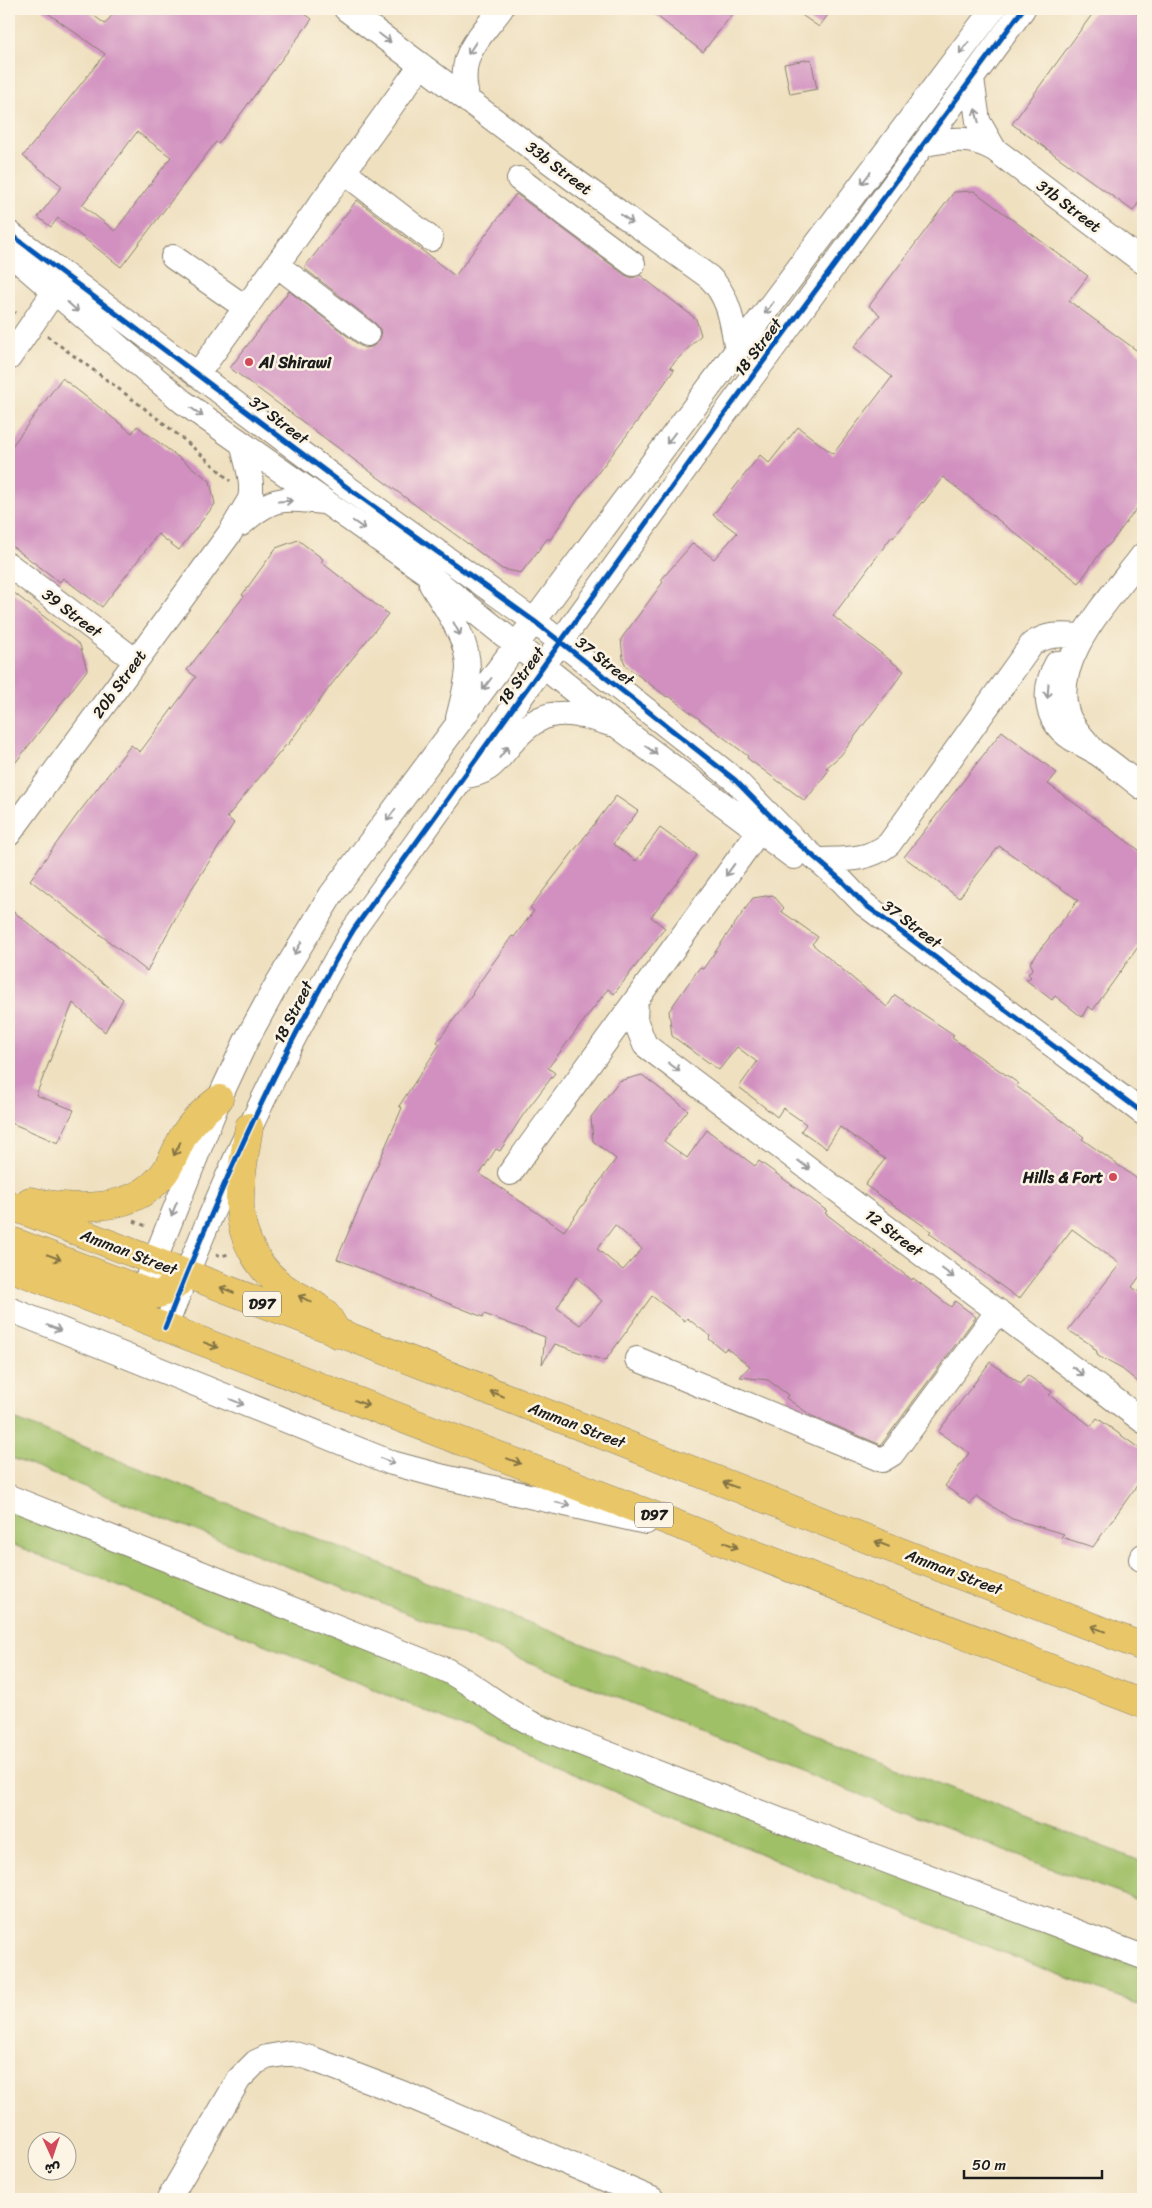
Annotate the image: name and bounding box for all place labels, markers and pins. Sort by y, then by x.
place label: Al Shirawi [258,348,332,377]
marker: Al Shirawi [243,356,255,368]
place label: Hills & Fort [1022,1163,1103,1192]
marker: Hills & Fort [1107,1171,1119,1183]

